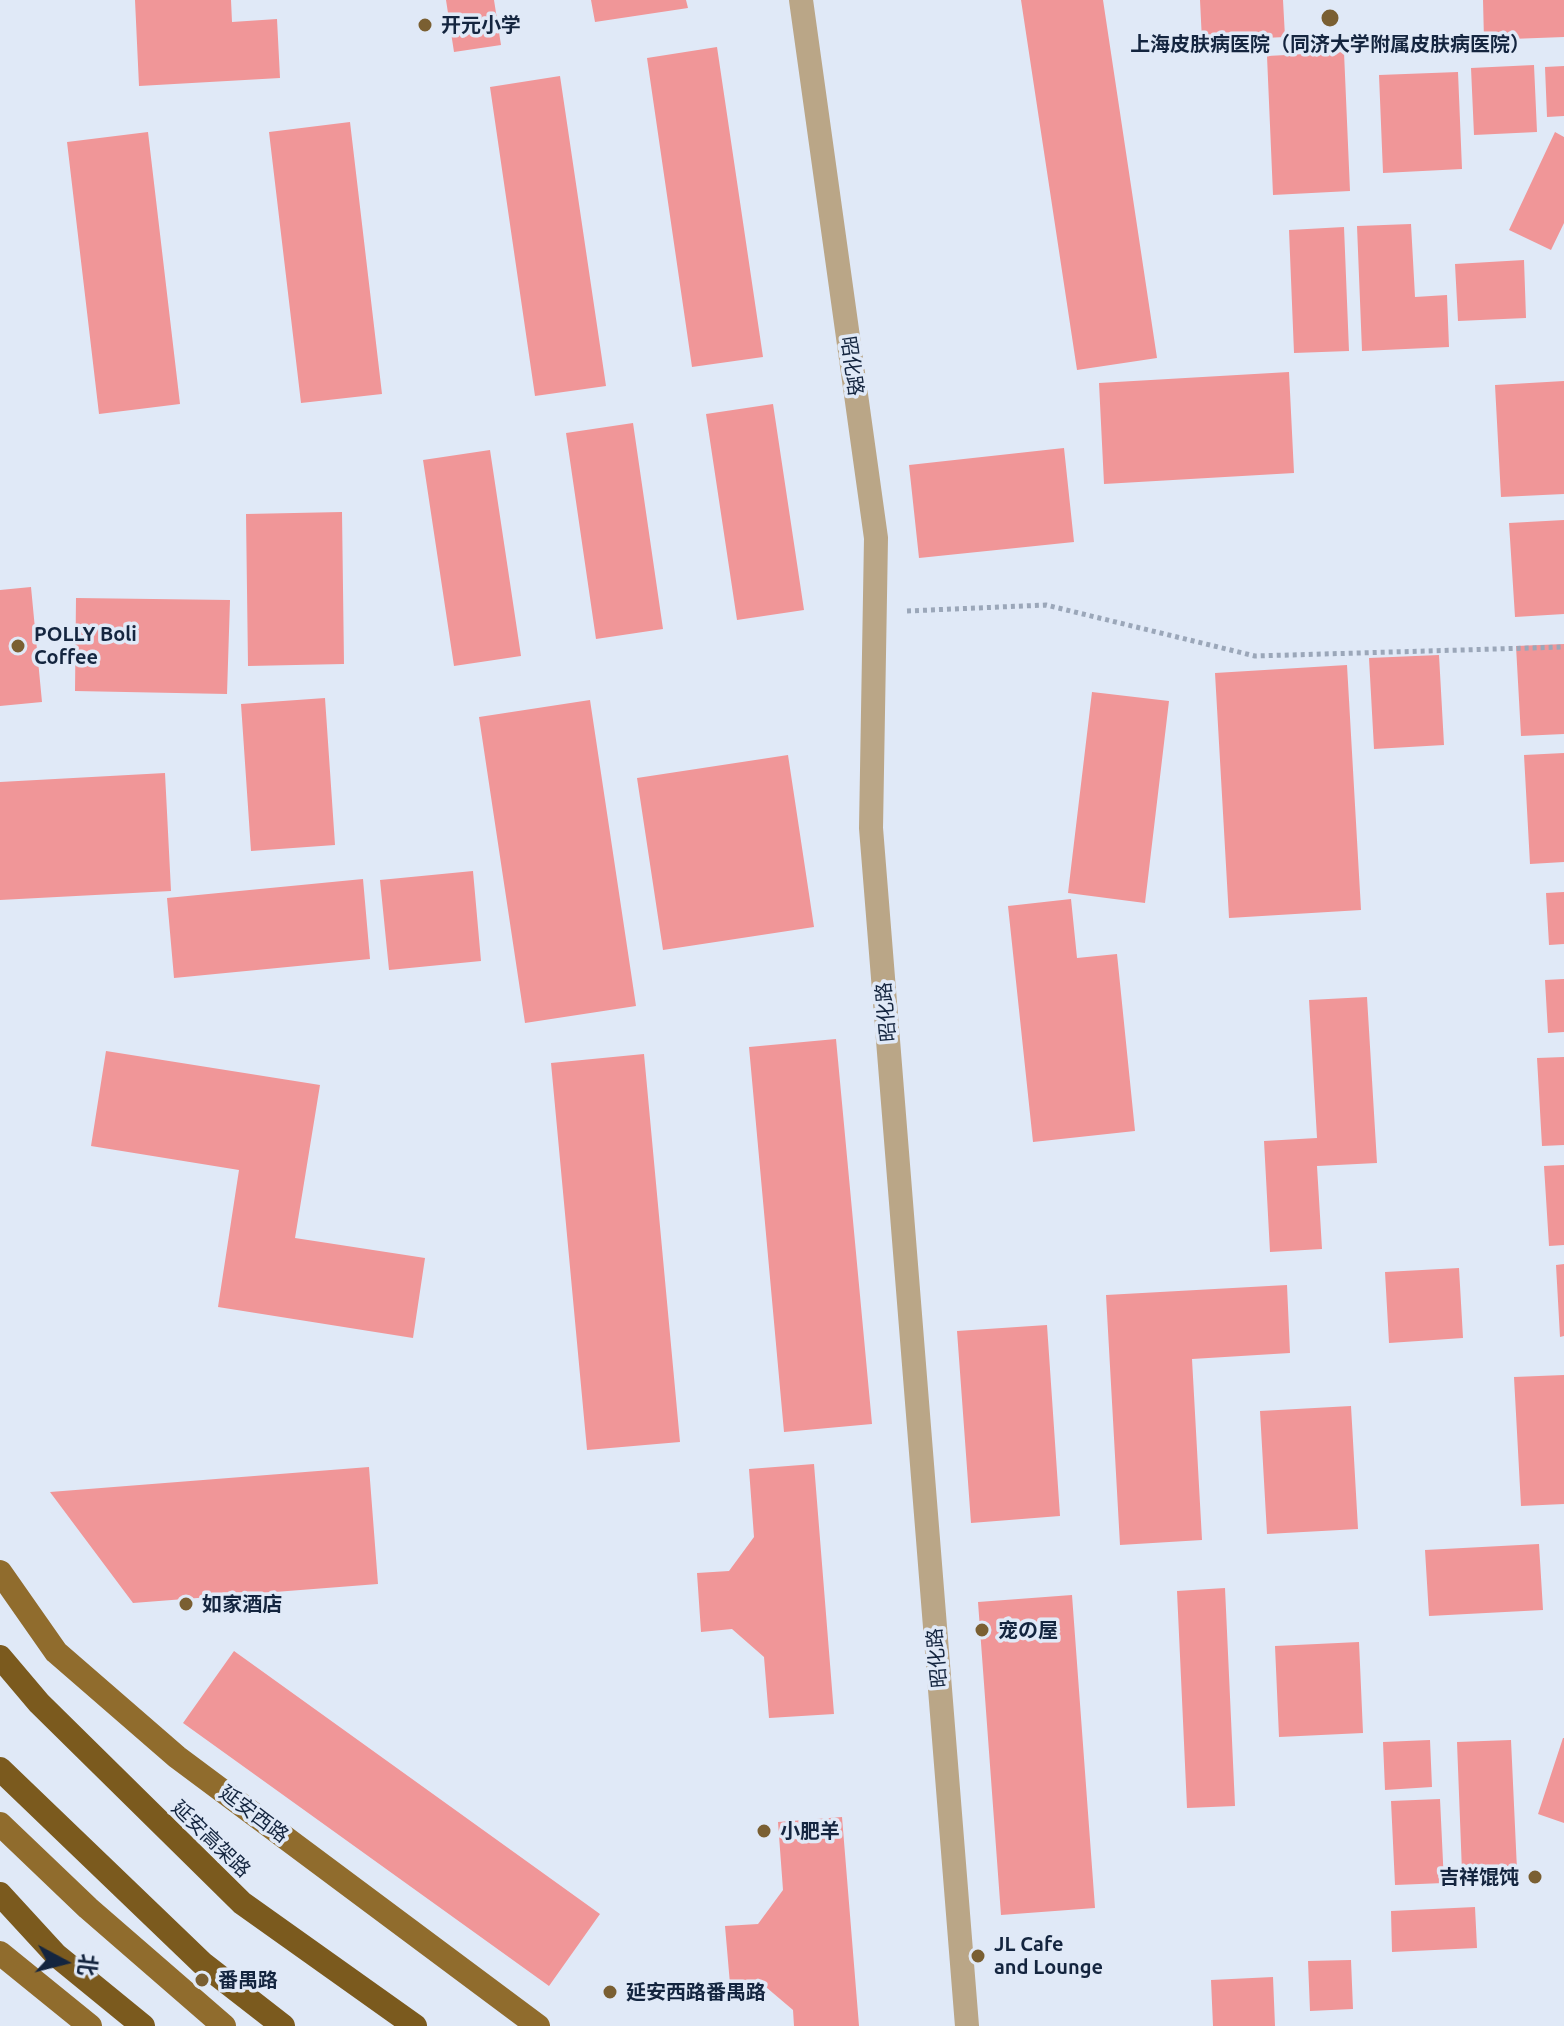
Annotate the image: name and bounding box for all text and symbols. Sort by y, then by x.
marker: 上海皮肤病医院（同济大学附属皮肤病医院） [1319,7,1341,29]
place label: 开元小学 [441,13,521,37]
marker: 开元小学 [416,16,434,34]
place label: 上海皮肤病医院（同济大学附属皮肤病医院） [1130,32,1530,56]
street label: 昭化路 [836,335,868,397]
place label: POLLY Boli Coffee [34,622,137,669]
marker: POLLY Boli Coffee [9,637,27,655]
street label: 昭化路 [871,981,901,1043]
place label: 如家酒店 [202,1592,282,1616]
marker: 如家酒店 [177,1595,195,1613]
place label: 宠の屋 [998,1618,1058,1642]
marker: 宠の屋 [973,1621,991,1639]
street label: 昭化路 [922,1627,952,1689]
street label: 延安西路 [215,1780,293,1848]
street label: 延安高架路 [167,1796,255,1882]
place label: 小肥羊 [780,1819,840,1843]
marker: 小肥羊 [755,1822,773,1840]
place label: 吉祥馄饨 [1439,1865,1519,1889]
marker: 吉祥馄饨 [1526,1868,1544,1886]
north arrow [24,1922,104,2002]
place label: JL Cafe and Lounge [994,1932,1103,1979]
marker: JL Cafe and Lounge [969,1947,987,1965]
text: 北 [75,1953,102,1977]
place label: 番禺路 [218,1968,278,1992]
marker: 番禺路 [193,1971,211,1989]
place label: 延安西路番禺路 [626,1980,766,2004]
marker: 延安西路番禺路 [601,1983,619,2001]

